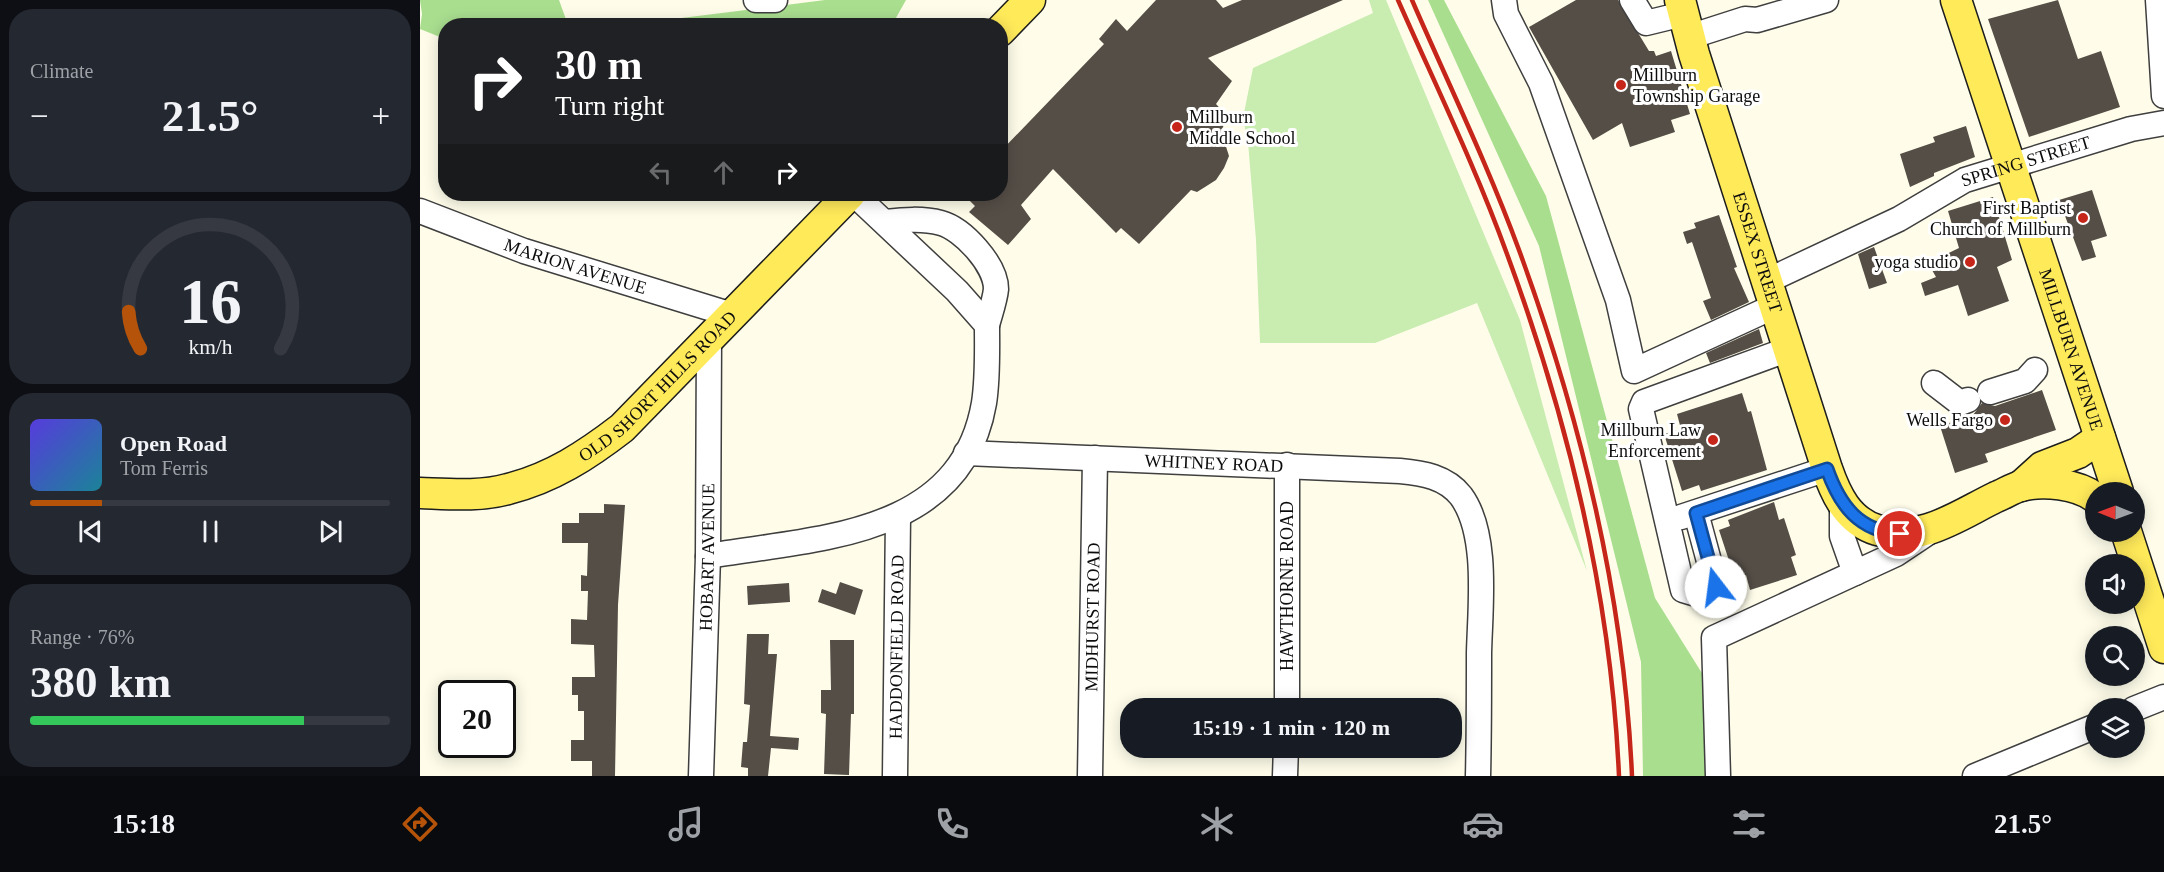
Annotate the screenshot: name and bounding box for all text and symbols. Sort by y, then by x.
icon: right [456,42,534,120]
text: 30 m [555,42,643,88]
text: Climate [30,60,93,82]
place label: Millburn Township Garage [1633,65,1760,106]
marker: Millburn Township Garage [1614,78,1628,92]
text: 21.5° [162,91,258,141]
text: Turn right [555,91,664,121]
text: − [30,98,49,134]
text: + [371,98,390,134]
place label: Millburn Middle School [1189,107,1296,148]
marker: Millburn Middle School [1170,120,1184,134]
street label: SPRING STREET [1958,132,2093,191]
icon: left [644,156,677,189]
icon: ahead [707,156,740,189]
icon: right [770,156,803,189]
street label: ESSEX STREET [1729,189,1786,315]
place label: First Baptist Church of Millburn [1930,198,2071,239]
marker: First Baptist Church of Millburn [2076,211,2090,225]
street label: MARION AVENUE [501,234,649,298]
place label: yoga studio [1875,252,1958,272]
marker: yoga studio [1963,255,1977,269]
street label: MILLBURN AVENUE [2035,266,2107,433]
text: 16 [179,267,241,336]
street label: OLD SHORT HILLS ROAD [575,307,740,466]
text: km/h [188,336,232,360]
place label: Wells Fargo [1906,410,1993,430]
marker: Wells Fargo [1998,413,2012,427]
place label: Millburn Law Enforcement [1601,420,1701,461]
text: Open Road [120,431,227,456]
marker: Millburn Law Enforcement [1706,433,1720,447]
street label: WHITNEY ROAD [1144,450,1284,476]
text: Tom Ferris [120,457,208,479]
north arrow [2085,482,2145,542]
map controls [2085,482,2145,758]
street label: HOBART AVENUE [696,483,718,631]
street label: HAWTHORNE ROAD [1277,501,1297,671]
pin [1874,508,1925,559]
icon: previous [74,515,107,548]
icon: pause [194,515,227,548]
icon: next [314,515,347,548]
icon: arrive [1883,517,1916,550]
street label: MIDHURST ROAD [1081,542,1104,692]
button: sound [2085,554,2145,614]
street label: HADDONFIELD ROAD [885,555,908,739]
position arrow [1684,555,1748,619]
text: Range · 76% [30,626,134,648]
button: search [2085,626,2145,686]
text: 380 km [30,657,171,707]
speed limit sign: 20 [438,680,516,758]
button: layers [2085,698,2145,758]
text: 15:19 · 1 min · 120 m [1192,715,1390,740]
icon: directions [399,803,441,845]
icon: music [665,803,707,845]
icon: phone [931,803,973,845]
icon: climate [1196,803,1238,845]
icon: car [1462,803,1504,845]
icon: filters [1728,803,1770,845]
text: 15:18 [112,809,175,839]
text: 21.5° [1994,809,2052,839]

